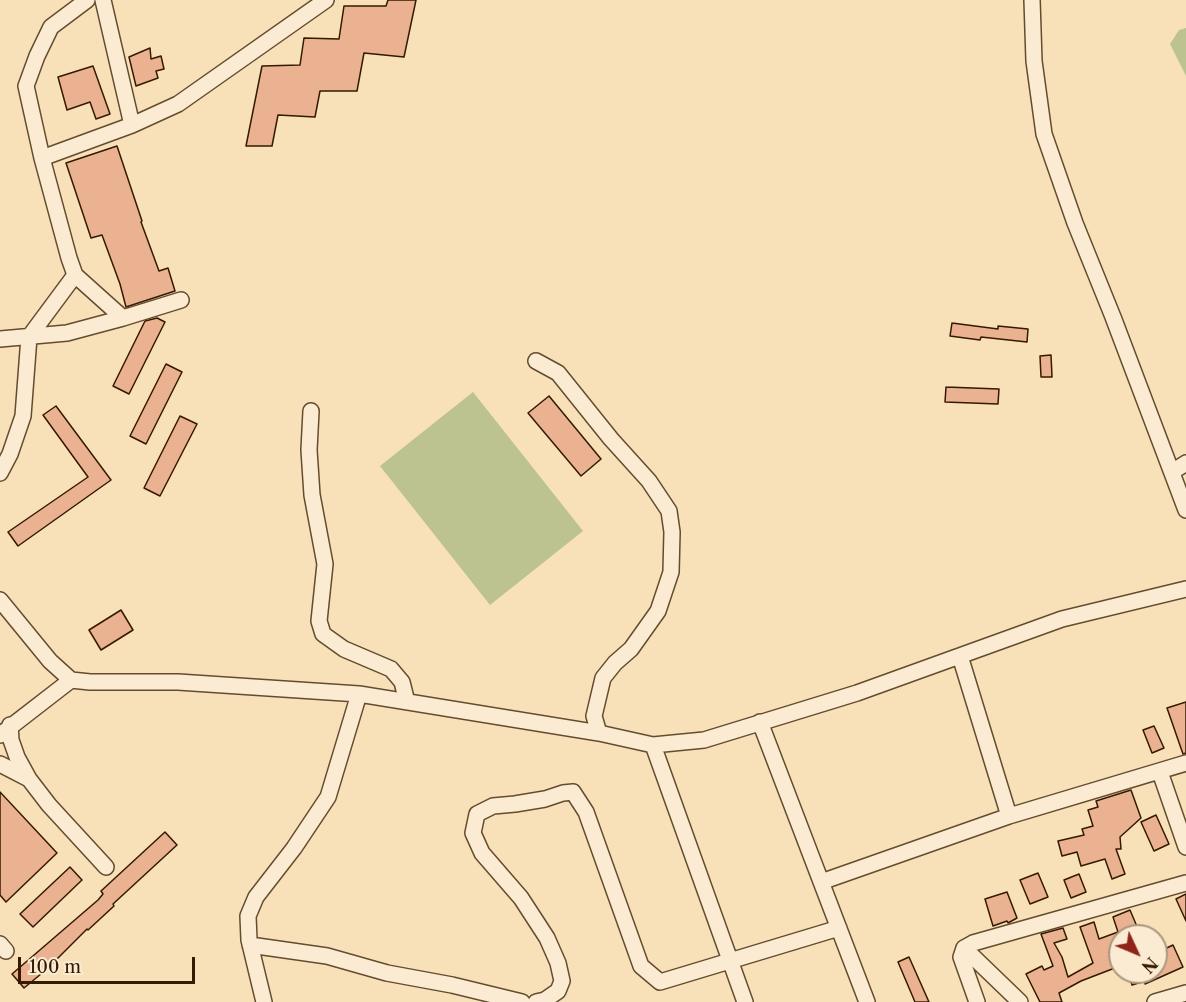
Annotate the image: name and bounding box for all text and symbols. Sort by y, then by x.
north arrow [1108,924,1168,984]
scale bar [21,945,198,983]
text: N [1137,953,1162,977]
text: 100 m [29,956,81,978]

